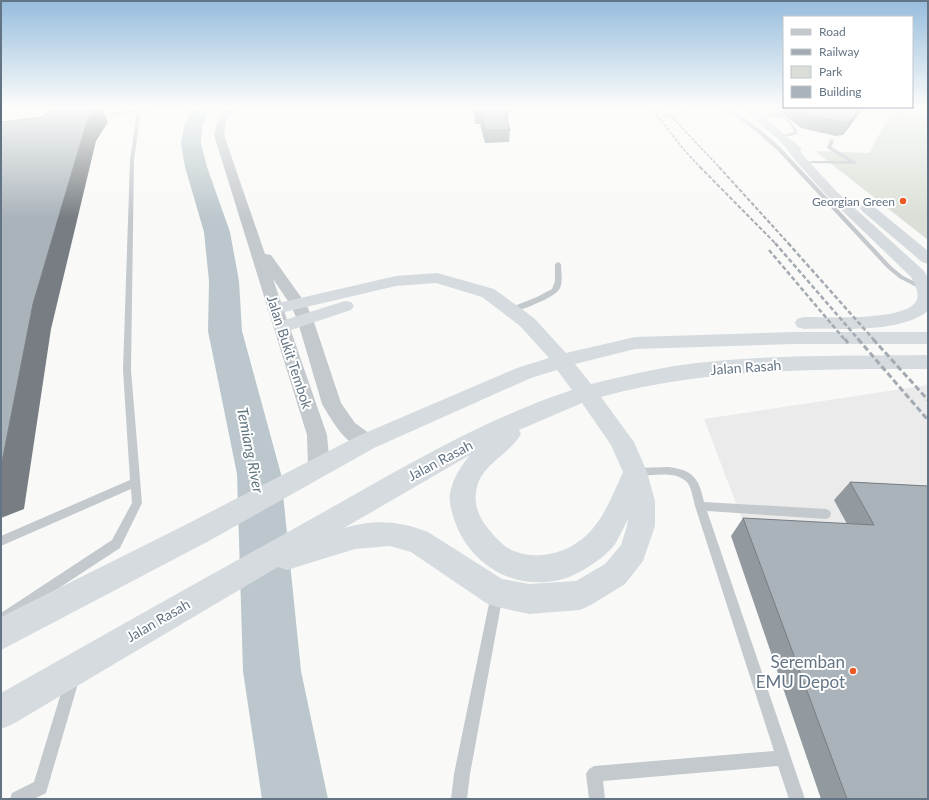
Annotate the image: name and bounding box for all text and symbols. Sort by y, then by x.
legend [783,16,913,108]
text: Road [819,24,846,39]
text: Railway [819,44,860,59]
text: Park [819,64,843,79]
text: Building [819,84,862,99]
place label: Georgian Green [812,194,895,209]
marker: Georgian Green [898,196,908,206]
street label: Jalan Bukit Tembok [264,293,317,412]
street label: Jalan Rasah [710,356,782,378]
water label: Temiang River [234,406,268,495]
street label: Jalan Rasah [405,436,475,484]
street label: Jalan Rasah [123,595,193,645]
place label: Seremban EMU Depot [756,651,845,692]
marker: Seremban EMU Depot [848,666,858,676]

